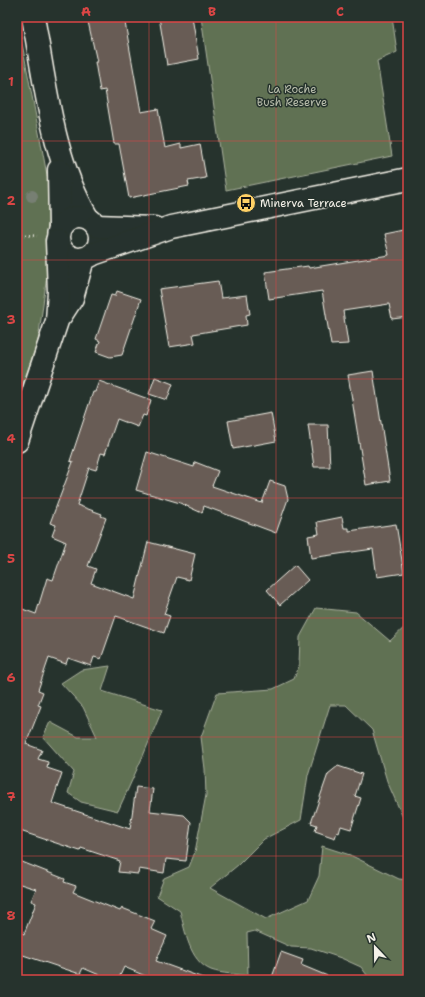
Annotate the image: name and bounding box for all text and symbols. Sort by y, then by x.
text: A [81,3,91,20]
text: B [208,3,216,20]
text: C [336,3,344,20]
text: 1 [8,73,14,90]
park label: La Roche Bush Reserve [257,82,327,110]
text: 2 [6,192,16,209]
bus stop icon: Minerva Terrace [235,192,257,214]
place label: Minerva Terrace [260,196,347,211]
text: 3 [6,311,16,328]
text: 4 [6,430,16,447]
text: 5 [7,550,15,567]
text: 6 [6,669,16,686]
text: 7 [6,788,16,805]
text: 8 [6,907,16,924]
north arrow [355,927,395,967]
text: N [365,929,379,947]

